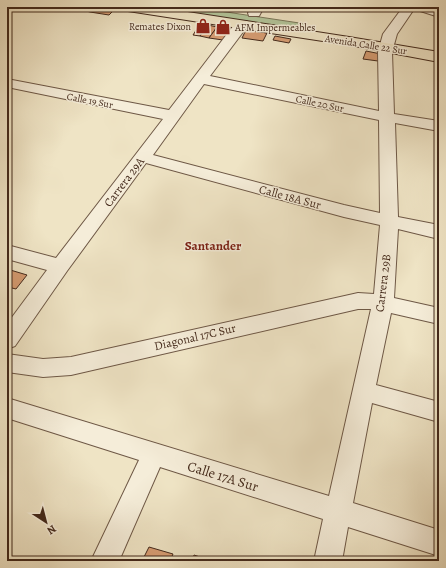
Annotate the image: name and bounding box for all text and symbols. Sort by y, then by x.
shop icon: Remates Dixon [194,17,212,35]
shop icon: AFM Impermeables [214,18,232,36]
place label: Remates Dixon [129,20,192,33]
place label: AFM Impermeables [234,21,315,35]
street label: Avenida Calle 22 Sur [323,31,408,57]
street label: Calle 19 Sur [66,90,114,111]
street label: Calle 20 Sur [295,92,345,115]
street label: Carrera 29A [100,153,148,210]
street label: Calle 18A Sur [257,181,323,213]
district label: Santander [185,237,242,254]
street label: Carrera 29B [372,253,394,313]
street label: Diagonal 17C Sur [153,320,238,354]
street label: Calle 17A Sur [185,457,261,496]
north arrow [26,502,66,542]
text: N [44,521,59,538]

